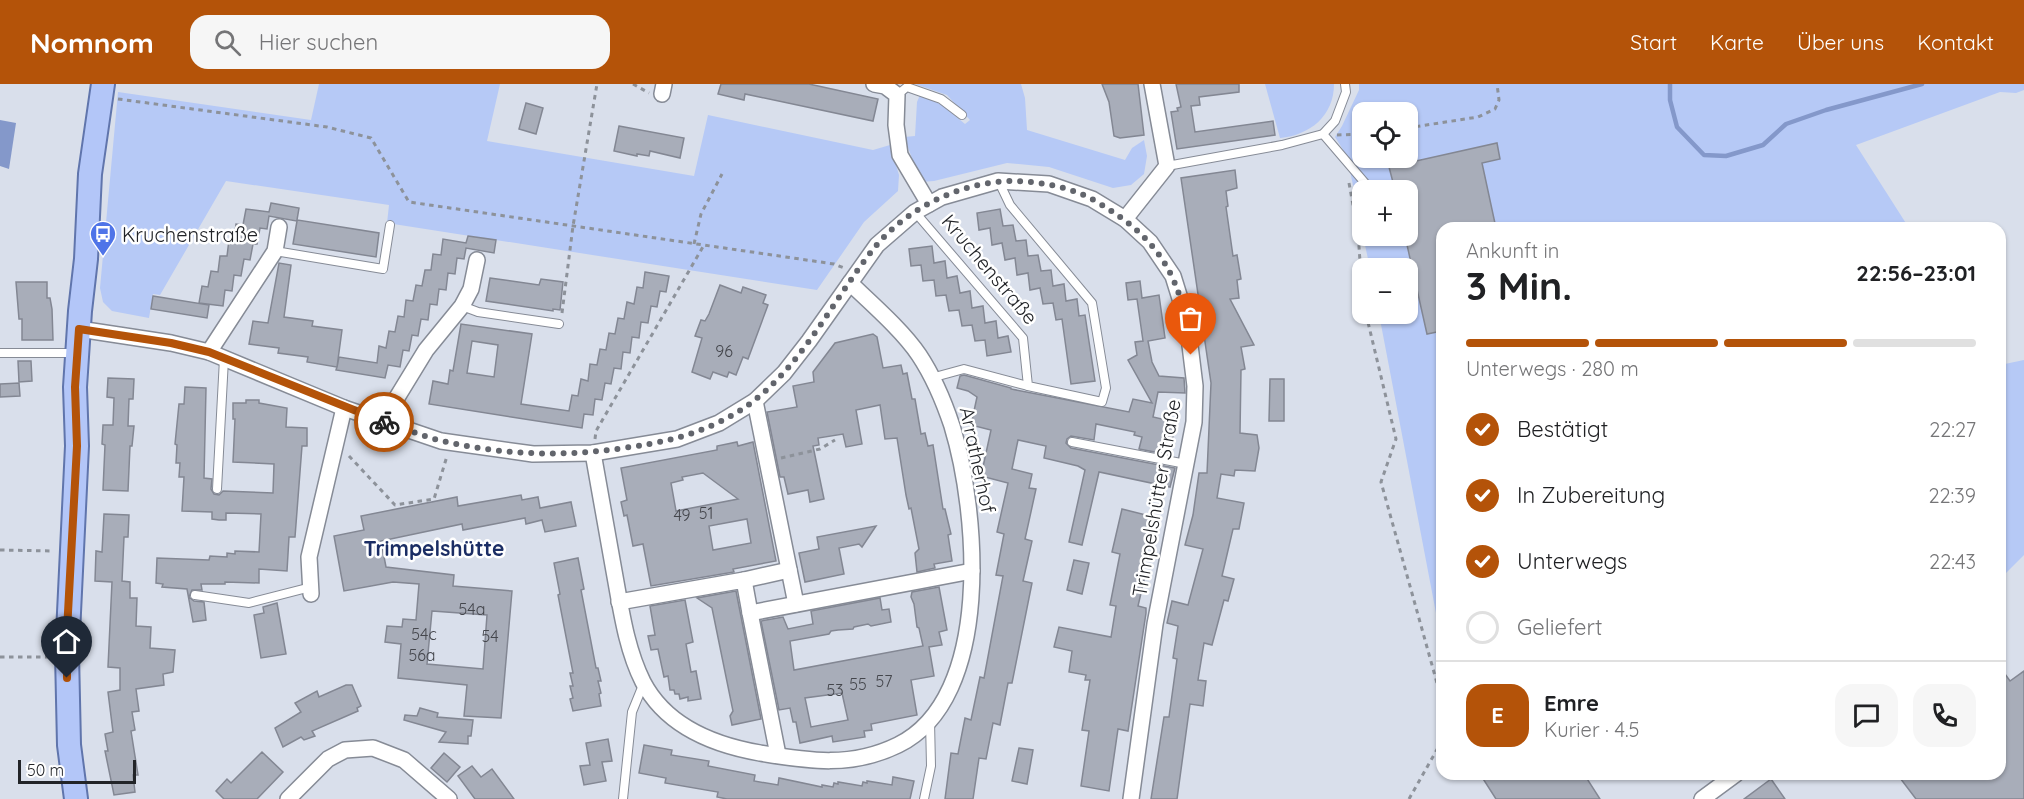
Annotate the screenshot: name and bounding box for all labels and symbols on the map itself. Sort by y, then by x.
street label: Kruchenstraße [937,209,1043,329]
bus stop icon: Kruchenstraße [88,219,118,257]
place label: Kruchenstraße [122,222,258,247]
pin [1165,293,1216,355]
house number: 96 [715,341,733,361]
courier [354,392,414,452]
street label: Trimpelshütter Straße [1126,397,1186,599]
street label: Arratherhof [955,405,1001,515]
house number: 51 [699,503,713,523]
house number: 49 [673,505,691,525]
district label: Trimpelshütte [364,535,504,561]
house number: 54a [459,599,485,619]
pin [41,616,92,678]
house number: 54c [411,624,437,644]
house number: 54 [481,626,499,646]
house number: 56a [408,645,436,665]
house number: 57 [876,671,892,691]
house number: 55 [849,674,867,694]
house number: 53 [826,680,844,700]
scale bar [18,757,136,784]

